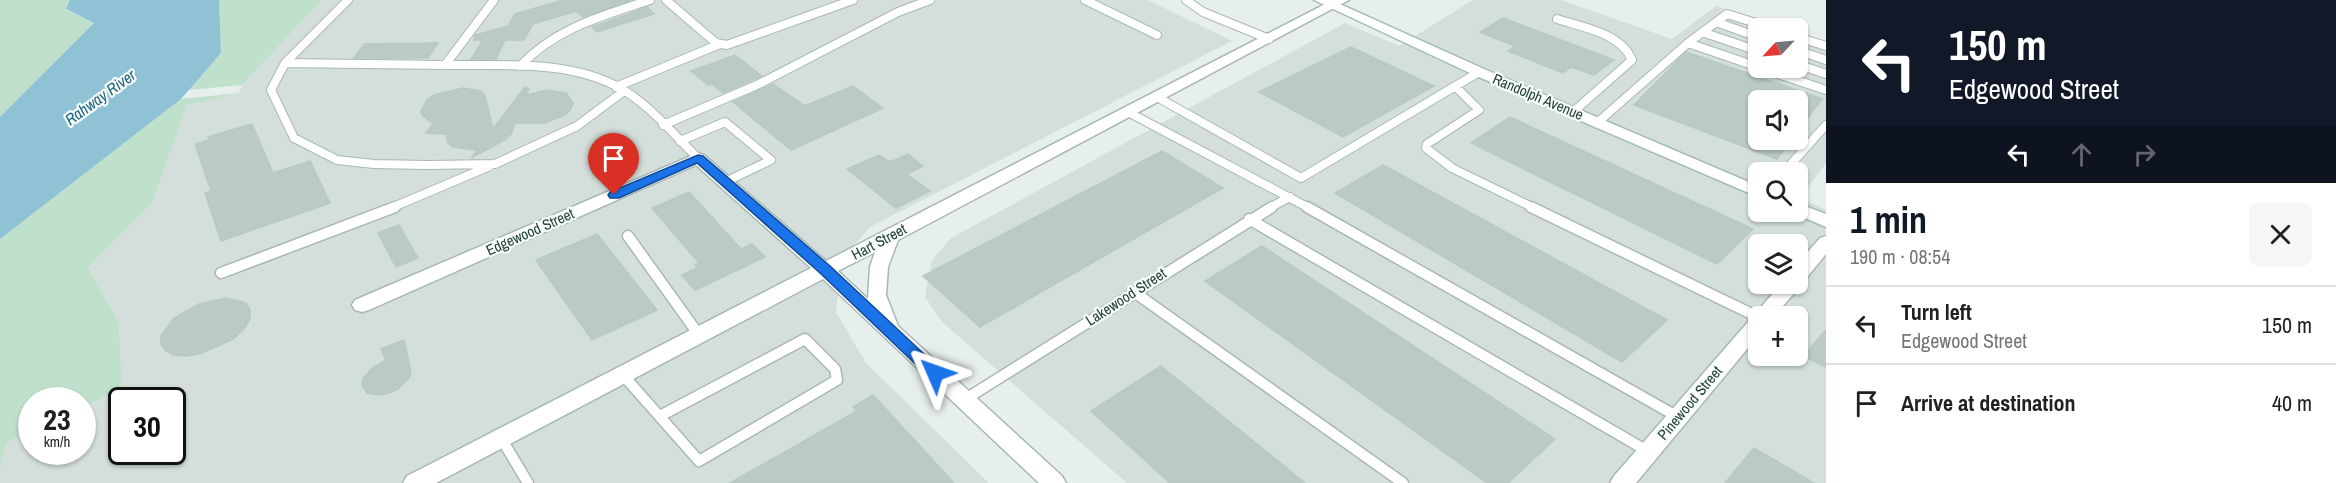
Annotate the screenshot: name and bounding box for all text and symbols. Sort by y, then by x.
text: 150 m [1949,17,2047,73]
north arrow [1748,18,1808,78]
map controls [1748,18,1808,366]
icon: left [1850,24,1928,102]
water label: Rahway River [60,64,140,130]
street label: Randolph Avenue [1489,68,1587,125]
text: Edgewood Street [1949,71,2119,107]
button: sound [1748,90,1808,150]
pin [588,133,639,195]
icon: left [2002,138,2035,171]
icon: ahead [2065,138,2098,171]
icon: right [2128,138,2161,171]
icon: arrive [597,142,630,175]
button: search [1748,162,1808,222]
text: 1 min [1850,196,1927,244]
street label: Edgewood Street [482,203,578,260]
button: close [2249,203,2312,266]
street label: Hart Street [848,218,910,265]
button: layers [1748,234,1808,294]
text: 190 m · 08:54 [1850,243,1950,270]
street label: Lakewood Street [1081,262,1171,331]
text: Turn left [1901,297,1972,327]
button: + [1748,306,1808,366]
icon: left [1850,309,1883,342]
text: 150 m [2262,310,2312,340]
text: Edgewood Street [1901,327,2027,354]
position arrow [903,341,967,405]
street label: Pinewood Street [1652,361,1727,444]
speed limit sign: 30 [108,387,186,465]
icon: arrive [1850,387,1883,420]
text: Arrive at destination [1901,388,2075,418]
text: 40 m [2272,388,2312,418]
text: 23 [43,399,71,439]
text: km/h [44,431,70,452]

